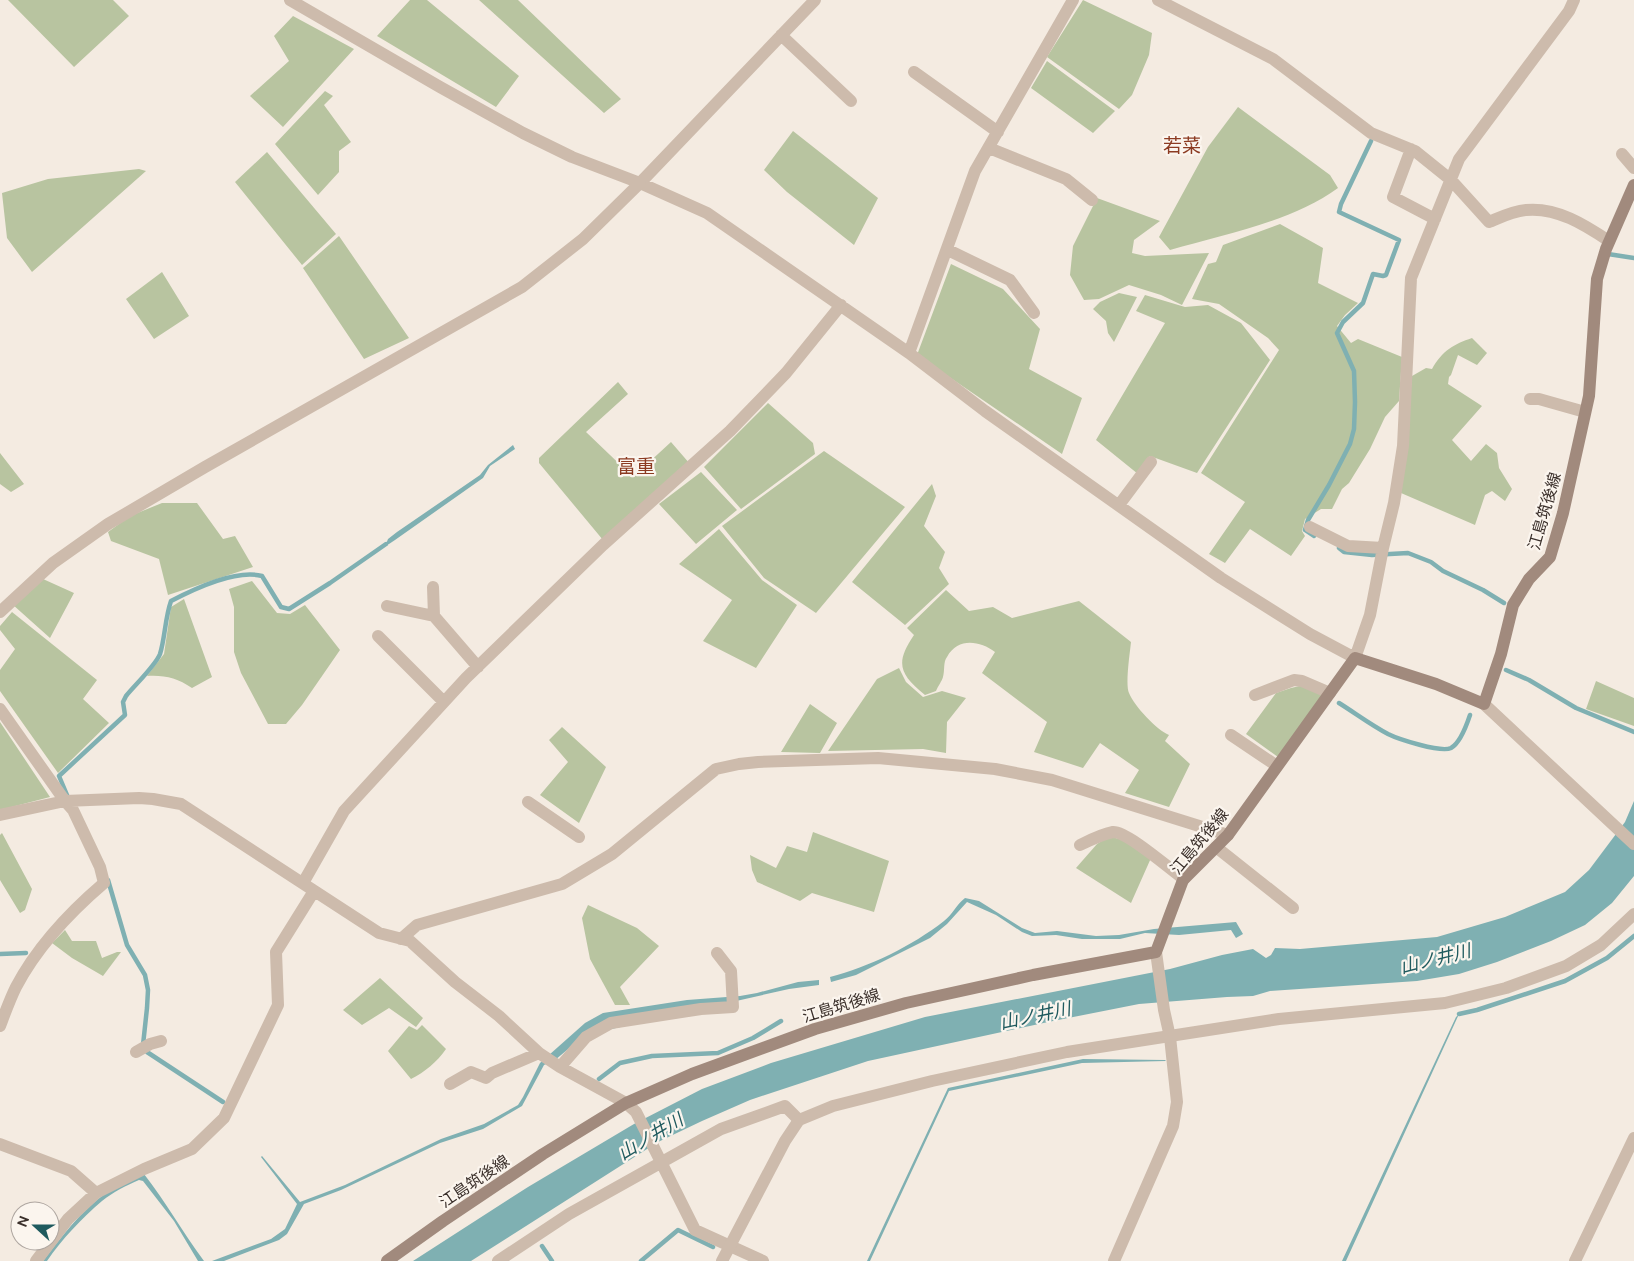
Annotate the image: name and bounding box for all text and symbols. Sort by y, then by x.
district label: 若菜 [1163,134,1201,156]
district label: 富重 [617,455,655,477]
street label: 江島筑後線 [1524,470,1564,552]
street label: 江島筑後線 [1166,805,1232,877]
water label: 山ノ井川 [1398,939,1474,976]
street label: 江島筑後線 [800,985,882,1025]
water label: 山ノ井川 [998,997,1074,1032]
water label: 山ノ井川 [614,1108,688,1163]
street label: 江島筑後線 [436,1151,512,1211]
north arrow [10,1201,60,1251]
text: N [14,1214,32,1229]

